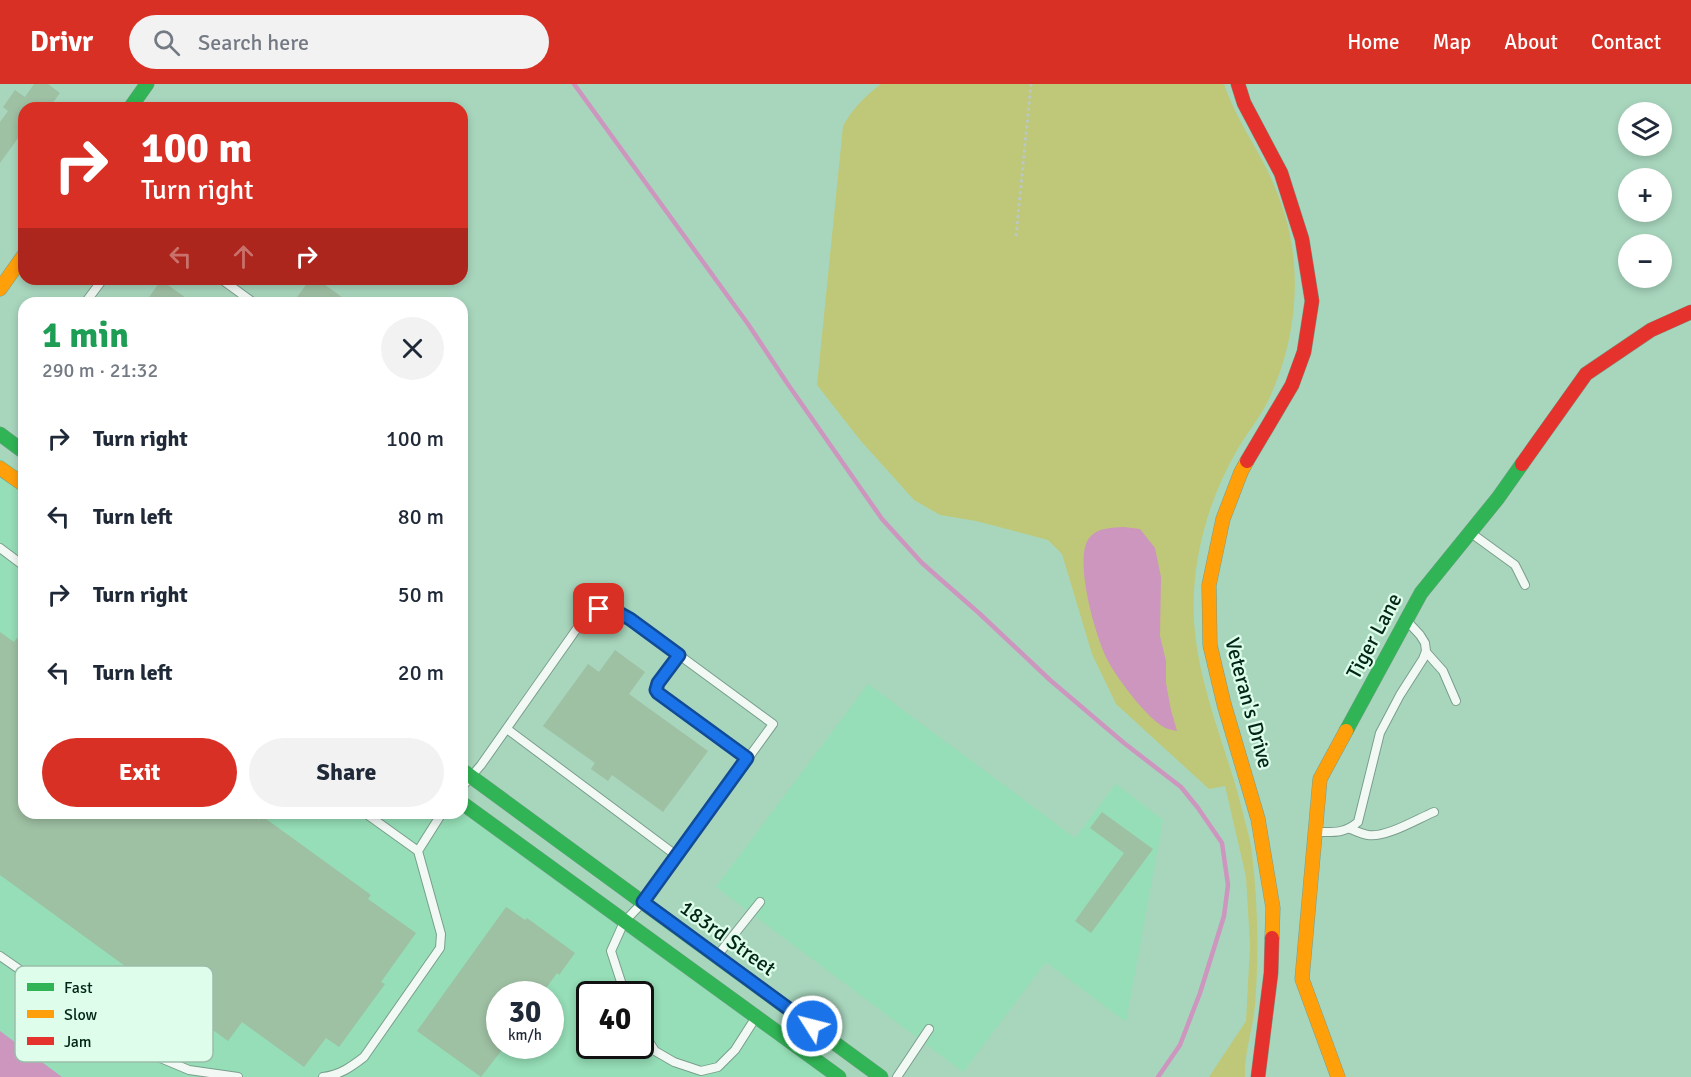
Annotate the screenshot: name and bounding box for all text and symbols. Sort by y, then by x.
search box [129,15,549,69]
text: Drivr [30,25,93,59]
icon: search [150,26,183,59]
text: Search here [198,29,309,56]
text: Home [1347,29,1400,55]
text: Map [1433,29,1471,55]
text: About [1504,29,1558,55]
text: Contact [1591,29,1661,55]
map controls [1618,102,1672,288]
button: layers [1618,102,1672,156]
text: 100 m [141,123,252,174]
icon: right [42,126,120,204]
button: + [1618,168,1672,222]
text: Turn right [141,174,254,207]
button: − [1618,234,1672,288]
icon: left [164,240,197,273]
icon: ahead [227,240,260,273]
icon: right [290,240,323,273]
text: 1 min [42,313,129,358]
button: close [381,317,444,380]
text: 290 m · 21:32 [42,358,158,383]
icon: right [42,422,75,455]
text: Turn right [93,425,188,452]
text: 100 m [386,425,444,452]
icon: left [42,500,75,533]
text: Turn left [93,503,173,530]
text: 80 m [398,503,444,530]
icon: right [42,578,75,611]
text: Turn right [93,581,188,608]
text: 50 m [398,581,444,608]
pin [573,583,624,634]
street label: Tiger Lane [1341,589,1407,683]
icon: arrive [582,592,615,625]
street label: Veteran's Drive [1219,635,1279,771]
icon: left [42,656,75,689]
text: Turn left [93,659,173,686]
text: 20 m [398,659,444,686]
button: Exit [42,738,237,807]
button: Share [249,738,444,807]
street label: 183rd Street [675,895,781,981]
legend [15,966,213,1062]
text: Fast [64,978,93,998]
speed limit sign: 40 [576,981,654,1059]
text: 30 [509,994,541,1031]
position arrow [780,994,844,1058]
text: Slow [64,1005,98,1025]
text: km/h [508,1026,542,1044]
text: Jam [64,1032,92,1052]

